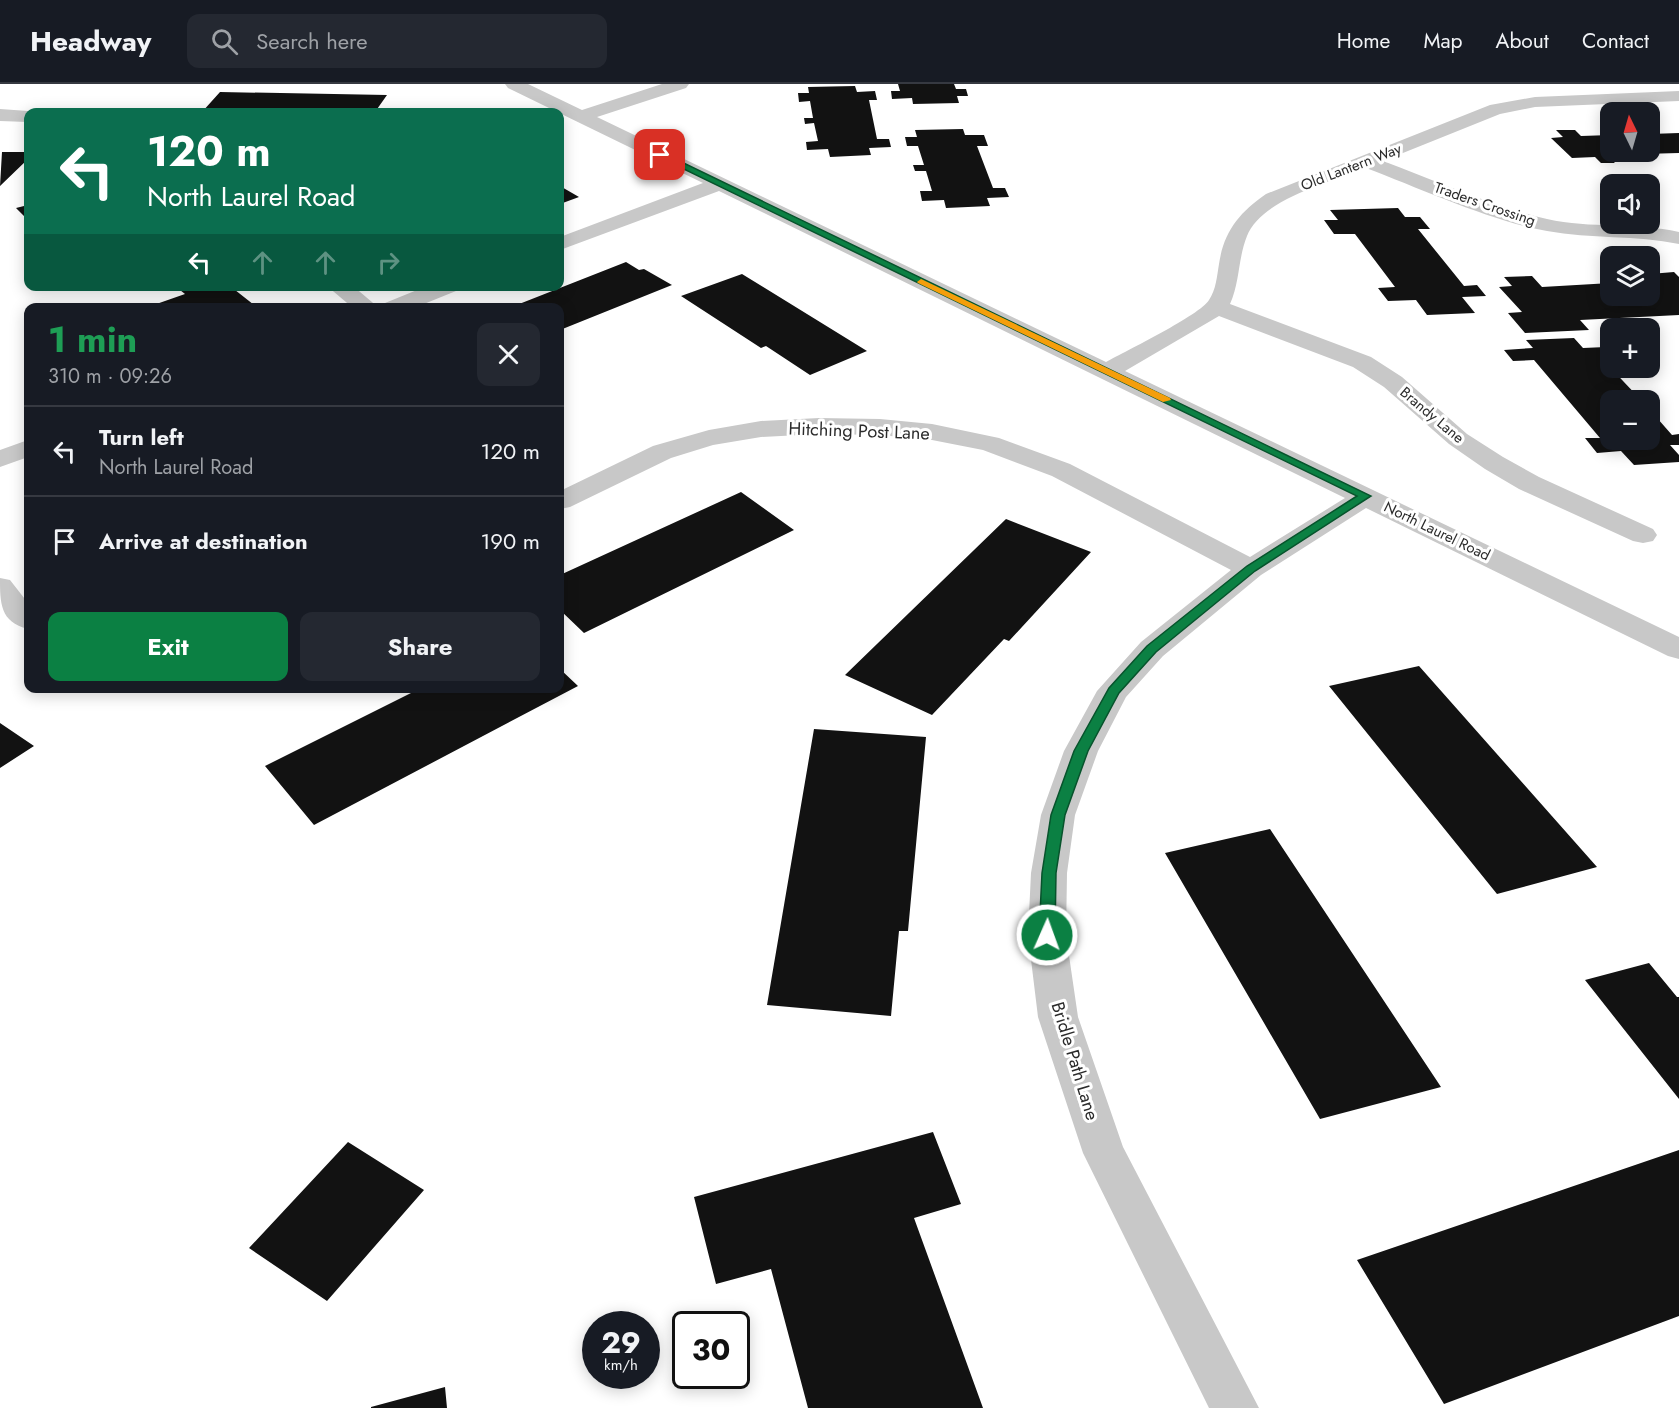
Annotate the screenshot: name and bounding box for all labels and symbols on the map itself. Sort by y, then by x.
north arrow [1600,102,1660,162]
pin [634,129,685,180]
street label: Old Lantern Way [1298,138,1405,196]
street label: Traders Crossing [1431,176,1539,232]
street label: Brandy Lane [1395,382,1469,449]
street label: Hitching Post Lane [788,416,930,446]
street label: North Laurel Road [1380,496,1494,566]
position arrow [1015,903,1079,967]
street label: Bridle Path Lane [1045,999,1105,1123]
speed limit sign: 30 [672,1311,750,1389]

